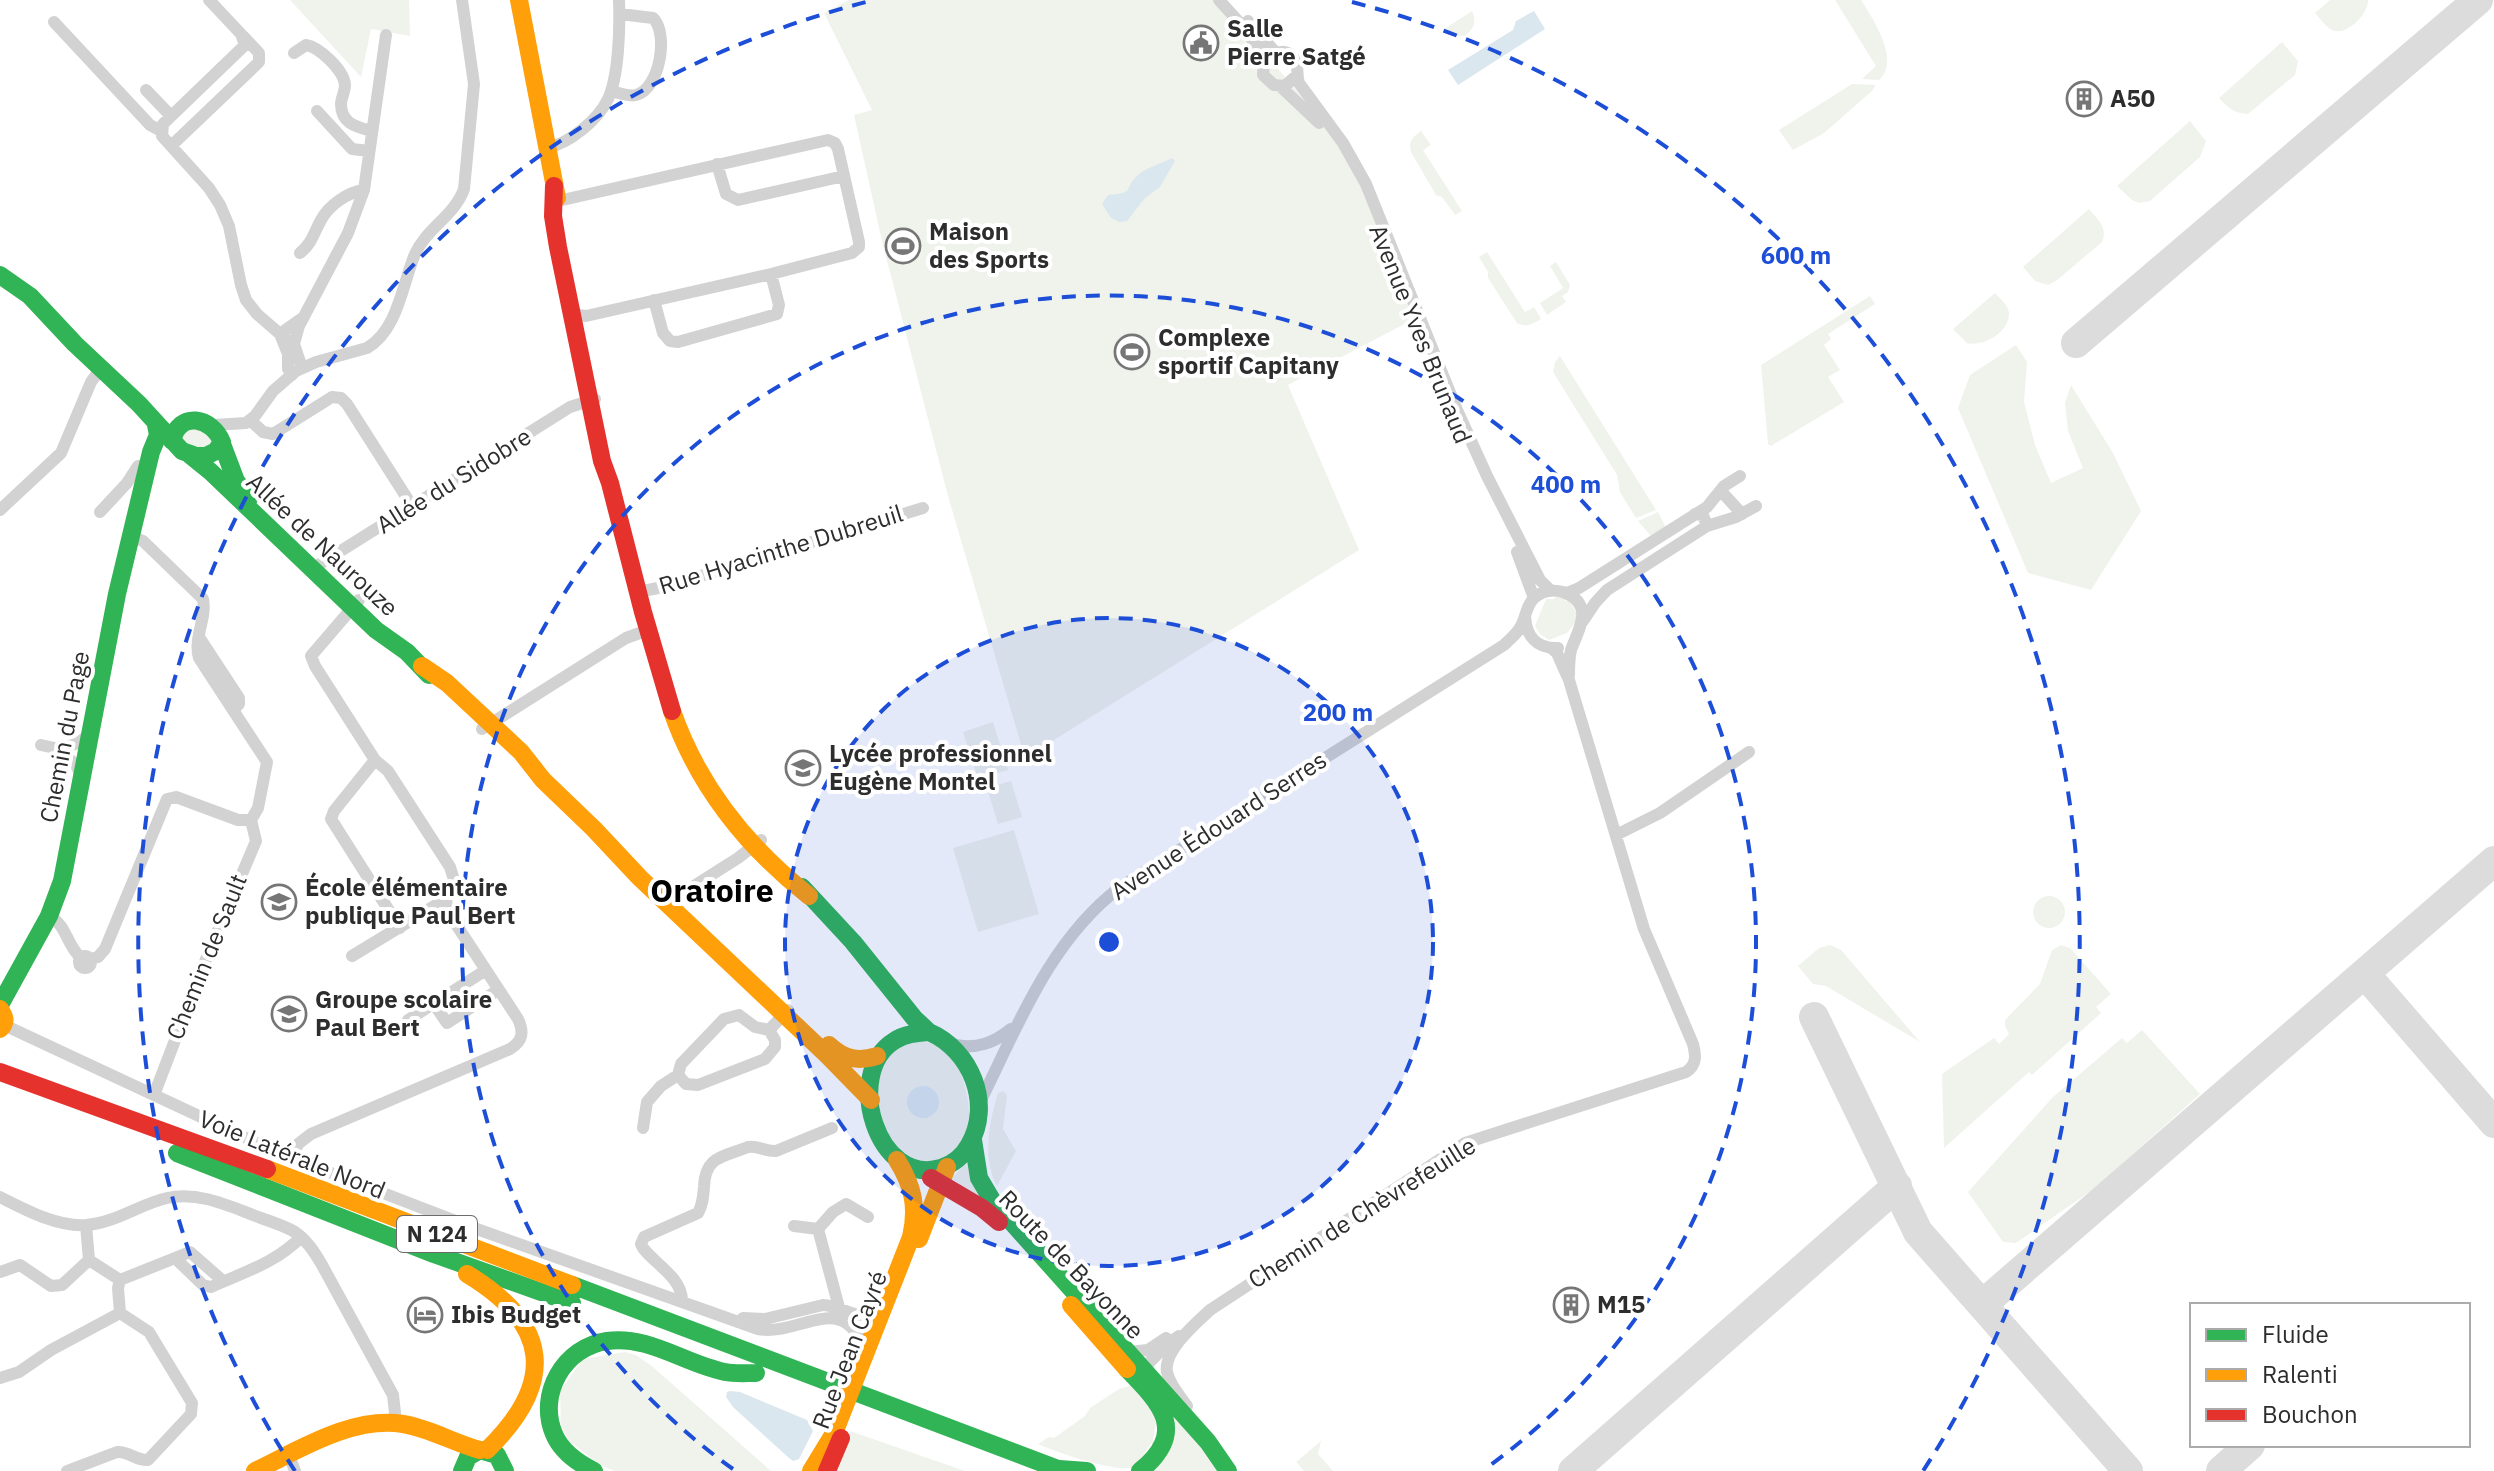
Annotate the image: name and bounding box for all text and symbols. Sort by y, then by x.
place label: Salle Pierre Satgé [1227,12,1366,72]
public building icon: Salle Pierre Satgé [1182,24,1220,62]
building icon: A50 [2065,80,2103,118]
place label: A50 [2110,82,2155,114]
place label: Maison des Sports [929,215,1049,275]
street label: Avenue Yves Brunaud [1362,219,1480,448]
sports icon: Maison des Sports [884,227,922,265]
text: 600 m [1761,239,1831,271]
place label: Complexe sportif Capitany [1158,321,1339,381]
sports icon: Complexe sportif Capitany [1113,333,1151,371]
street label: Allée du Sidobre [370,420,537,541]
street label: Allée de Naurouze [240,466,405,623]
text: 400 m [1531,468,1601,500]
street label: Rue Hyacinthe Dubreuil [655,497,907,601]
street label: Chemin du Page [32,648,96,825]
text: 200 m [1303,696,1373,728]
place label: Lycée professionnel Eugène Montel [829,737,1052,797]
street label: Avenue Édouard Serres [1104,743,1332,907]
school or university icon: Lycée professionnel Eugène Montel [784,749,822,787]
street label: Chemin de Sault [158,869,254,1044]
district label: Oratoire [650,869,774,911]
place label: École élémentaire publique Paul Bert [305,871,515,931]
school or university icon: École élémentaire publique Paul Bert [260,883,298,921]
centre of rings [1095,928,1123,956]
place label: Groupe scolaire Paul Bert [315,983,492,1043]
school or university icon: Groupe scolaire Paul Bert [270,995,308,1033]
street label: Voie Latérale Nord [194,1102,390,1206]
street label: Chemin de Chèvrefeuille [1242,1129,1481,1295]
street label: Route de Bayonne [992,1183,1151,1346]
road number: N 124 [397,1216,477,1252]
street label: Rue Jean Cayré [804,1266,894,1433]
building icon: M15 [1552,1286,1590,1324]
place label: M15 [1597,1288,1645,1320]
hotel icon: Ibis Budget [406,1296,444,1334]
place label: Ibis Budget [451,1298,581,1330]
legend [2190,1303,2470,1447]
text: Fluide [2262,1318,2329,1350]
text: Ralenti [2262,1358,2338,1390]
text: Bouchon [2262,1398,2358,1430]

